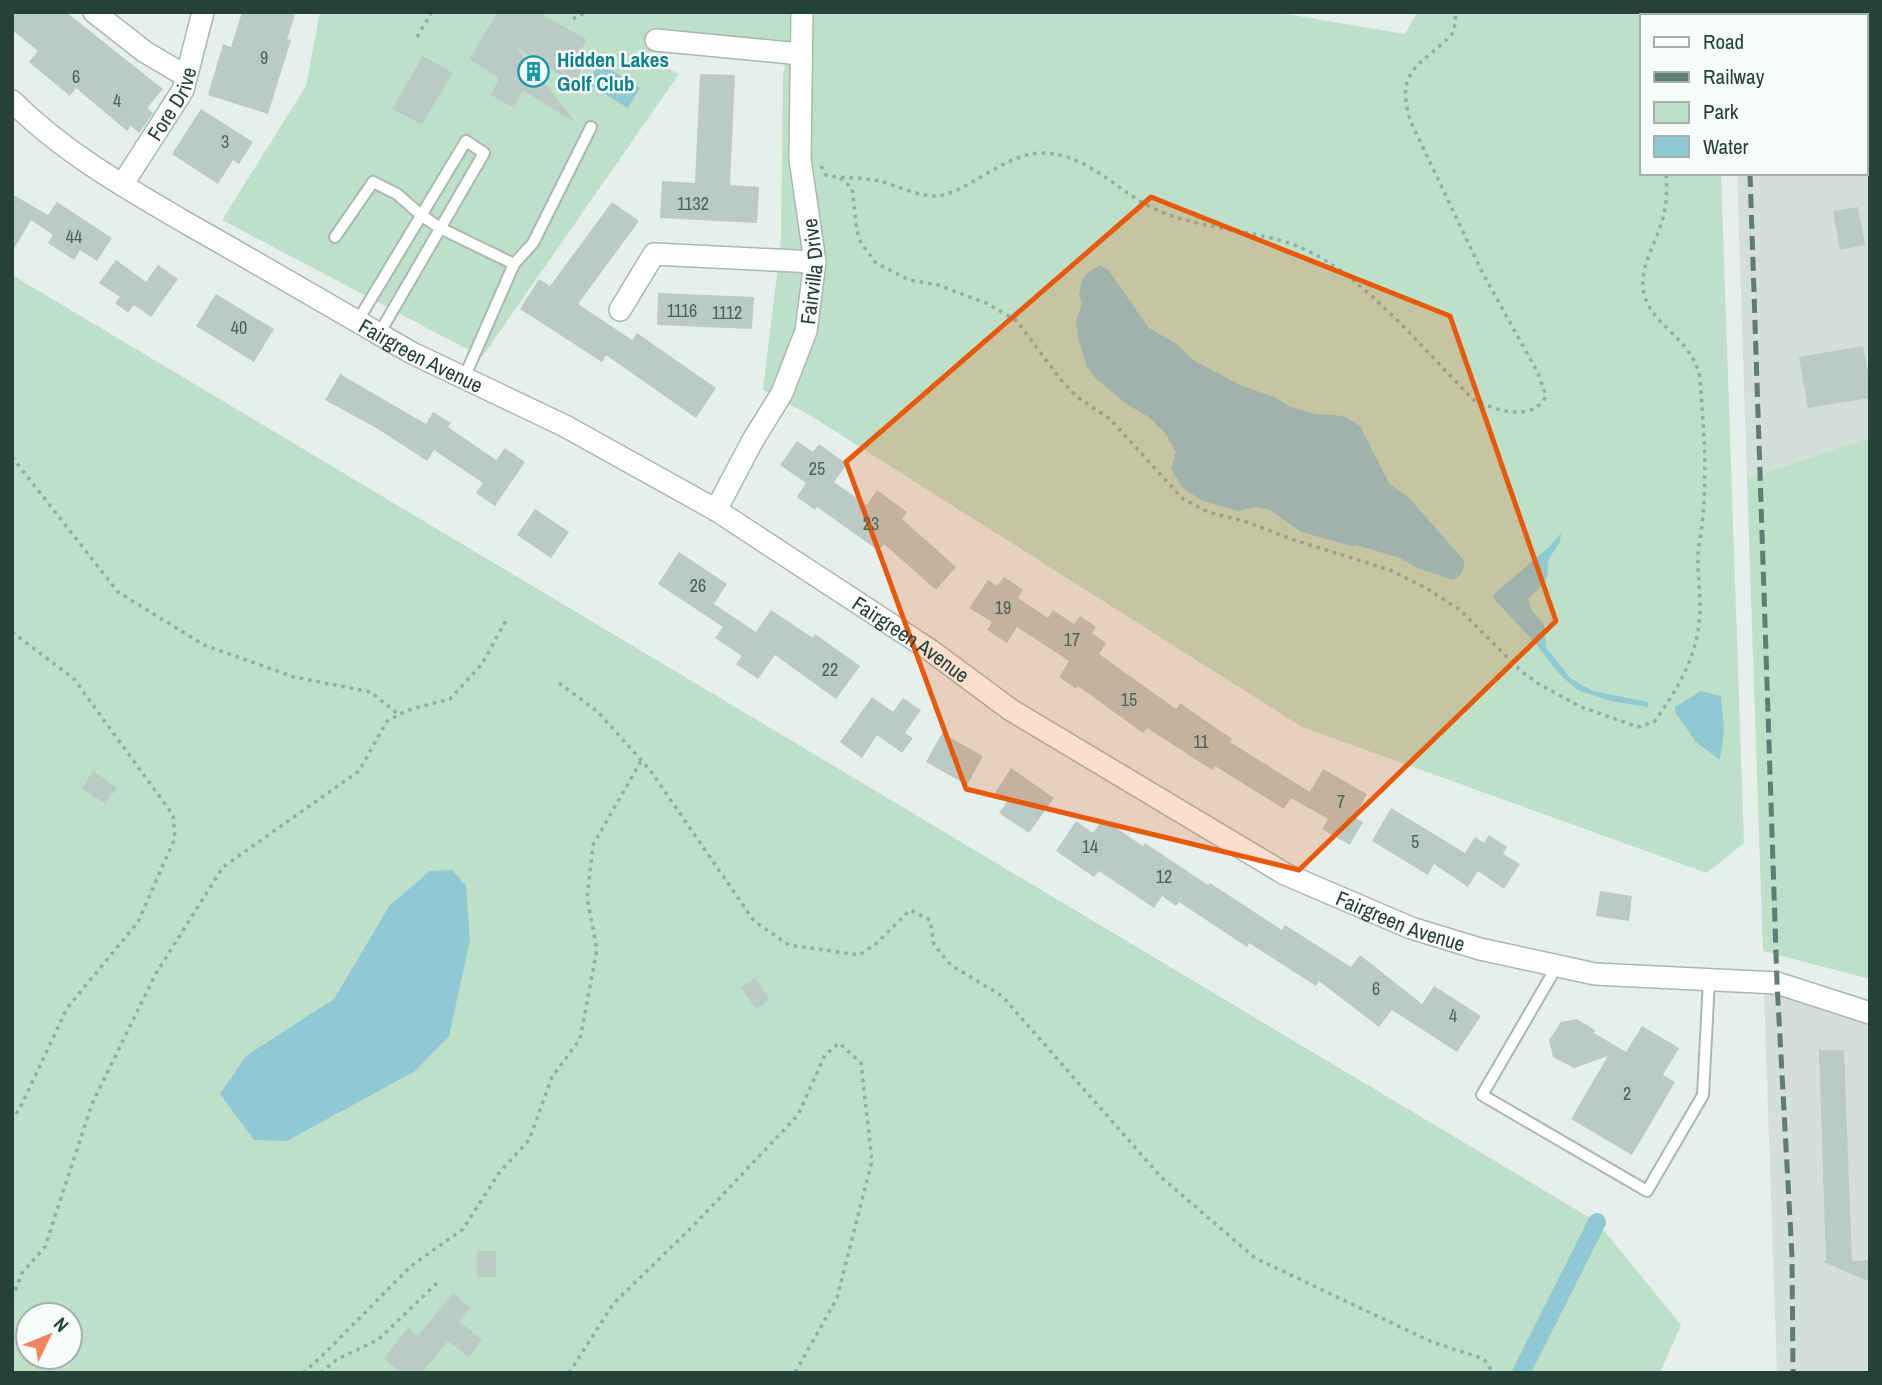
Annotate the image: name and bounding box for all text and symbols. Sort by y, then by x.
legend [1640,14,1868,175]
text: Road [1703,27,1744,56]
house number: 9 [260,45,268,70]
place label: Hidden Lakes Golf Club [557,45,669,98]
building icon: Hidden Lakes Golf Club [517,54,551,88]
text: Railway [1703,62,1765,91]
house number: 6 [72,64,80,89]
street label: Fore Drive [140,64,203,146]
house number: 4 [113,88,121,113]
text: Park [1703,97,1739,126]
house number: 3 [221,129,229,154]
text: Water [1703,132,1749,161]
house number: 1132 [677,191,709,216]
street label: Fairvilla Drive [793,217,830,326]
house number: 44 [66,224,82,249]
house number: 1116 [667,298,697,323]
house number: 1112 [712,300,742,325]
street label: Fairgreen Avenue [354,311,488,399]
house number: 40 [231,315,247,340]
house number: 25 [809,456,825,481]
house number: 23 [863,511,879,536]
house number: 26 [690,573,706,598]
street label: Fairgreen Avenue [847,589,976,689]
house number: 19 [995,595,1011,620]
house number: 17 [1064,627,1080,652]
house number: 22 [822,657,838,682]
house number: 15 [1121,687,1137,712]
house number: 11 [1193,729,1209,754]
house number: 7 [1337,789,1345,814]
house number: 5 [1411,829,1419,854]
house number: 14 [1082,834,1098,859]
house number: 12 [1156,864,1172,889]
street label: Fairgreen Avenue [1332,883,1469,958]
house number: 6 [1372,976,1380,1001]
house number: 4 [1449,1003,1457,1028]
house number: 2 [1623,1081,1631,1106]
north arrow [14,1301,84,1371]
text: N [48,1311,75,1337]

